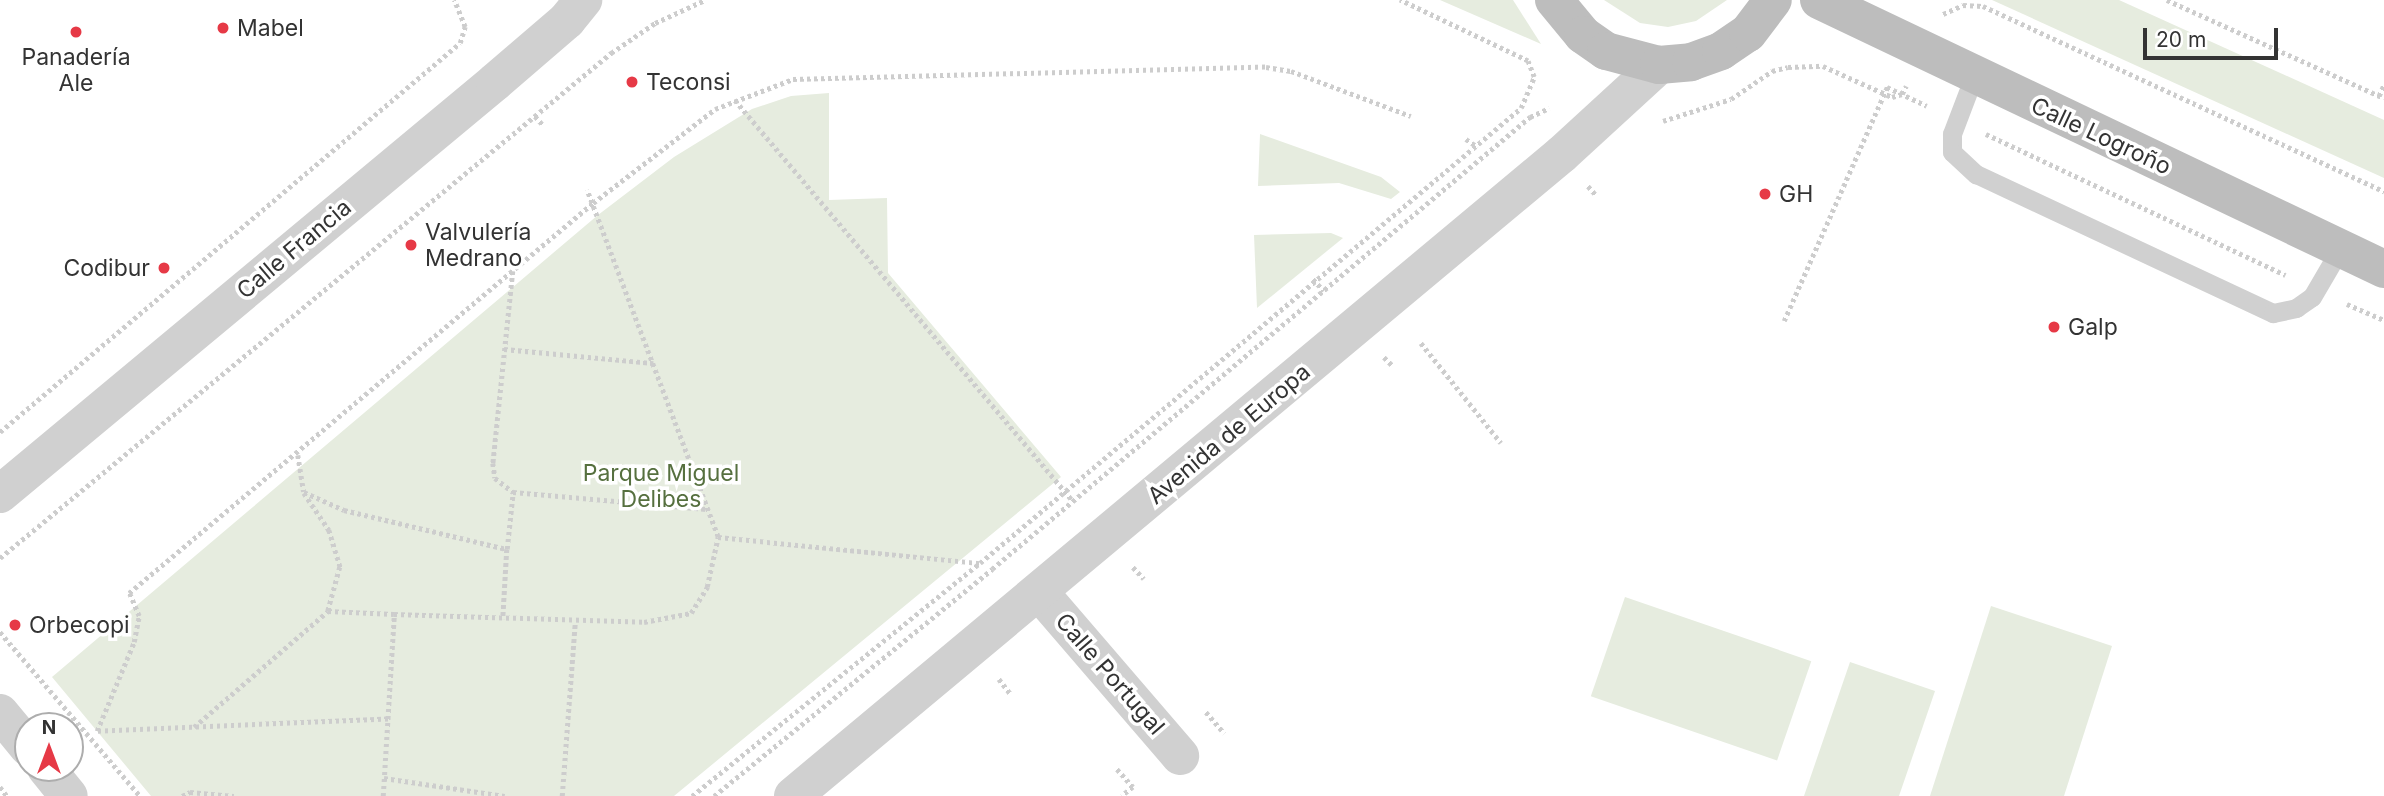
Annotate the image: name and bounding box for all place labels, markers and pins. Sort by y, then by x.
place label: Mabel [237,14,304,42]
marker: Mabel [215,20,231,36]
marker: Panadería Ale [68,24,84,40]
place label: Panadería Ale [21,43,131,97]
place label: Teconsi [646,68,731,96]
marker: Teconsi [624,74,640,90]
place label: GH [1779,180,1813,208]
marker: GH [1757,186,1773,202]
place label: Valvulería Medrano [425,218,531,272]
marker: Valvulería Medrano [403,237,419,253]
place label: Codibur [63,254,150,282]
marker: Codibur [156,260,172,276]
place label: Galp [2068,313,2118,341]
marker: Galp [2046,319,2062,335]
place label: Orbecopi [29,611,130,639]
marker: Orbecopi [7,617,23,633]

